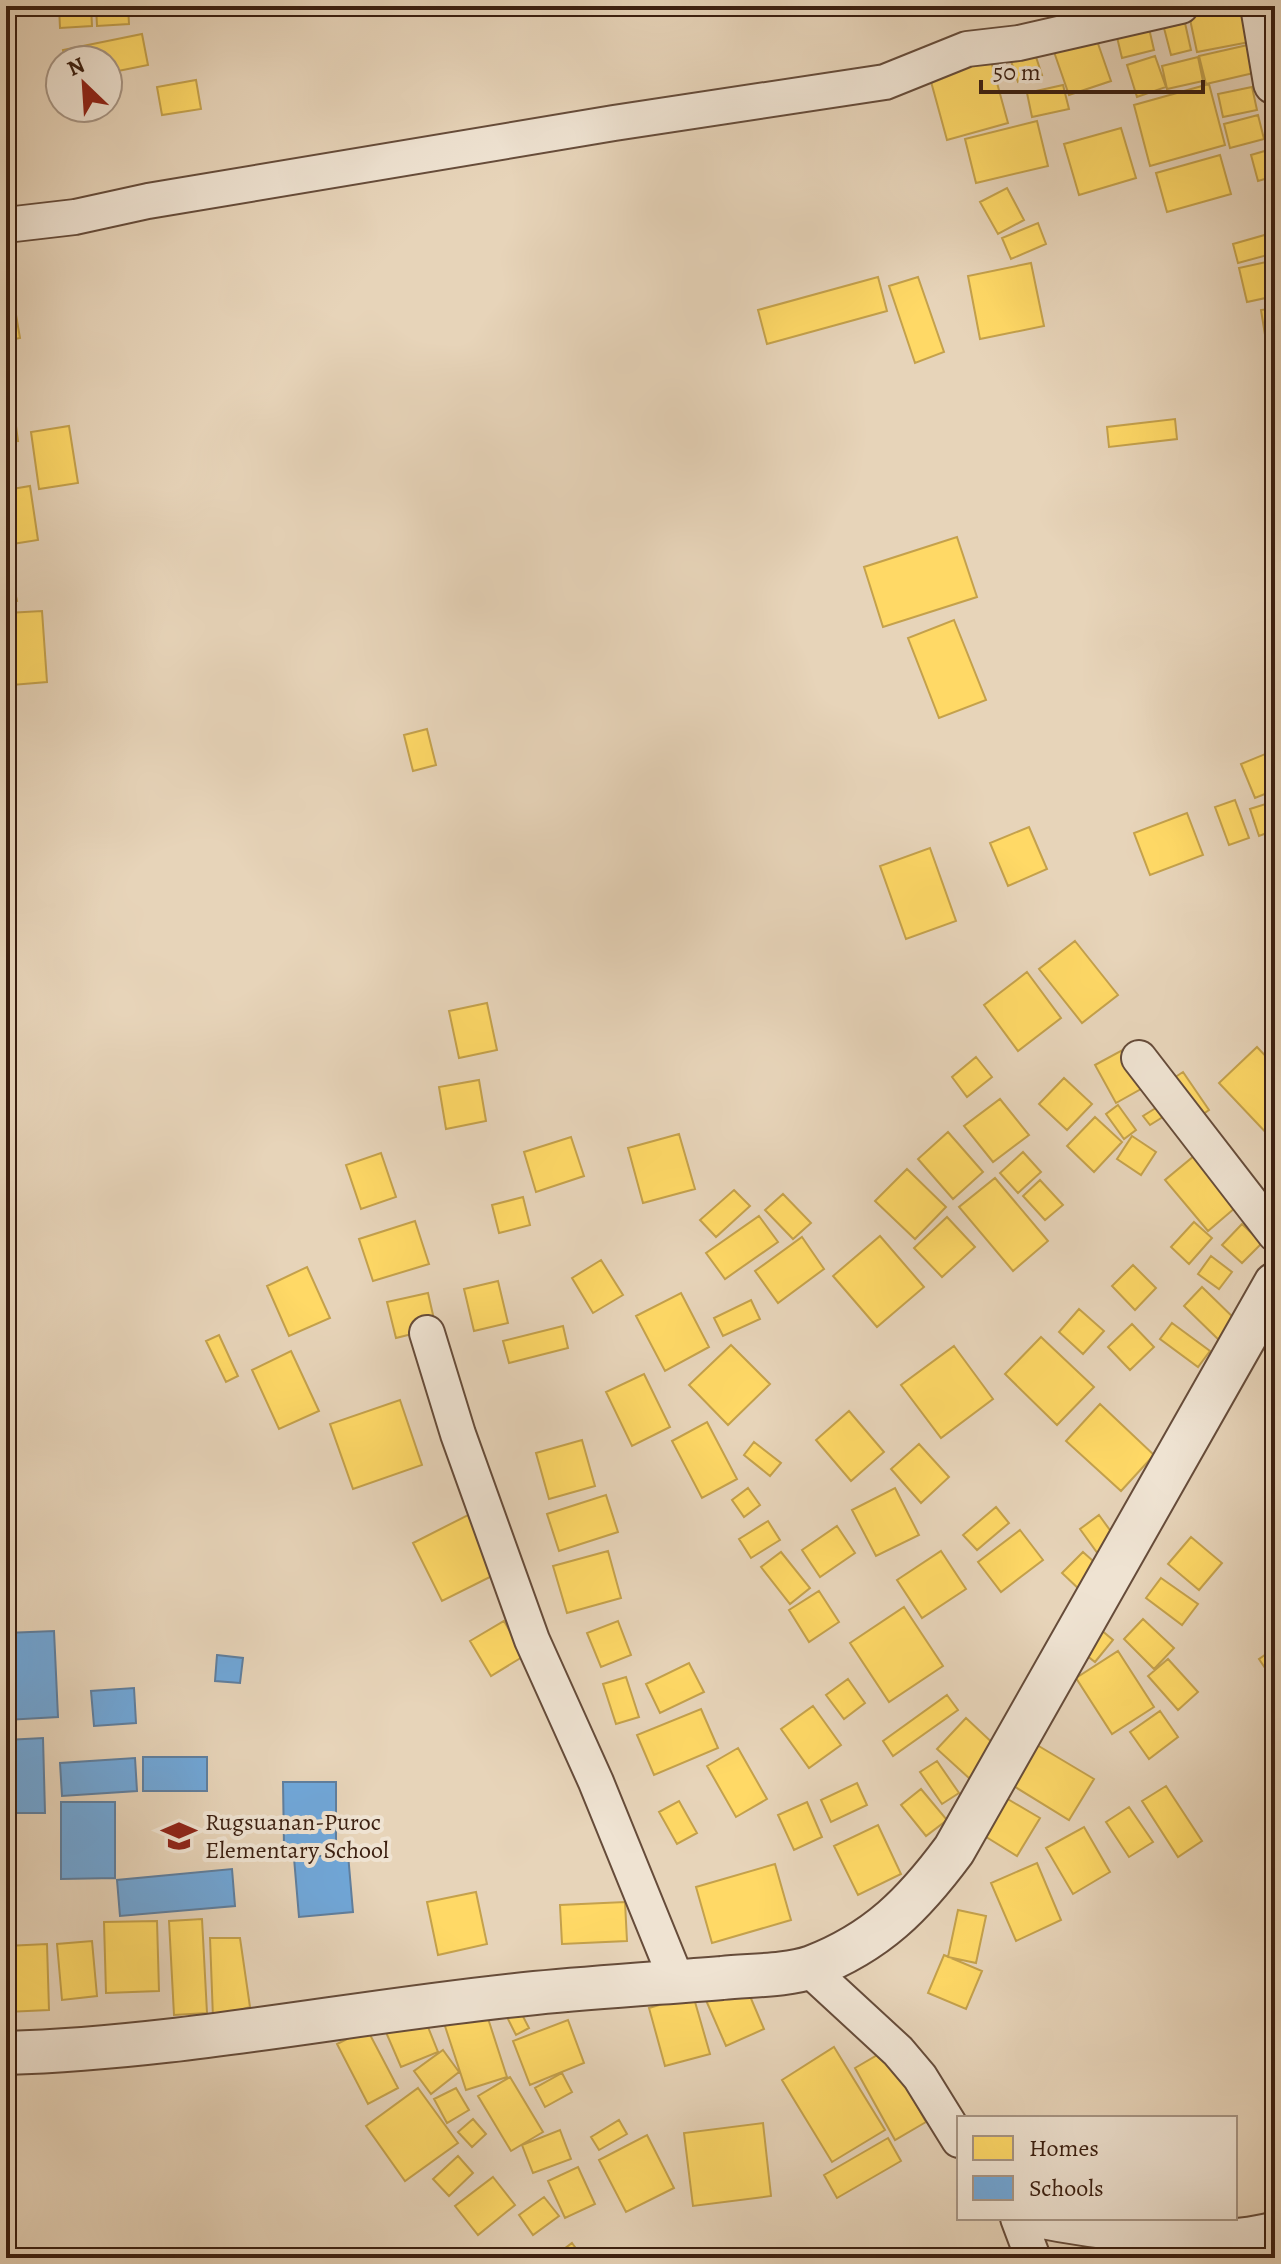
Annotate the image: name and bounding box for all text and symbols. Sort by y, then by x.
north arrow [44,44,124,124]
scale bar [981,44,1203,94]
text: N [62,50,90,84]
text: 50 m [993,56,1041,88]
place label: Rugsuanan-Puroc Elementary School [205,1806,389,1866]
school or university icon: Rugsuanan-Puroc Elementary School [160,1817,198,1855]
legend [957,2116,1237,2220]
text: Homes [1029,2132,1099,2164]
text: Schools [1029,2172,1104,2204]

